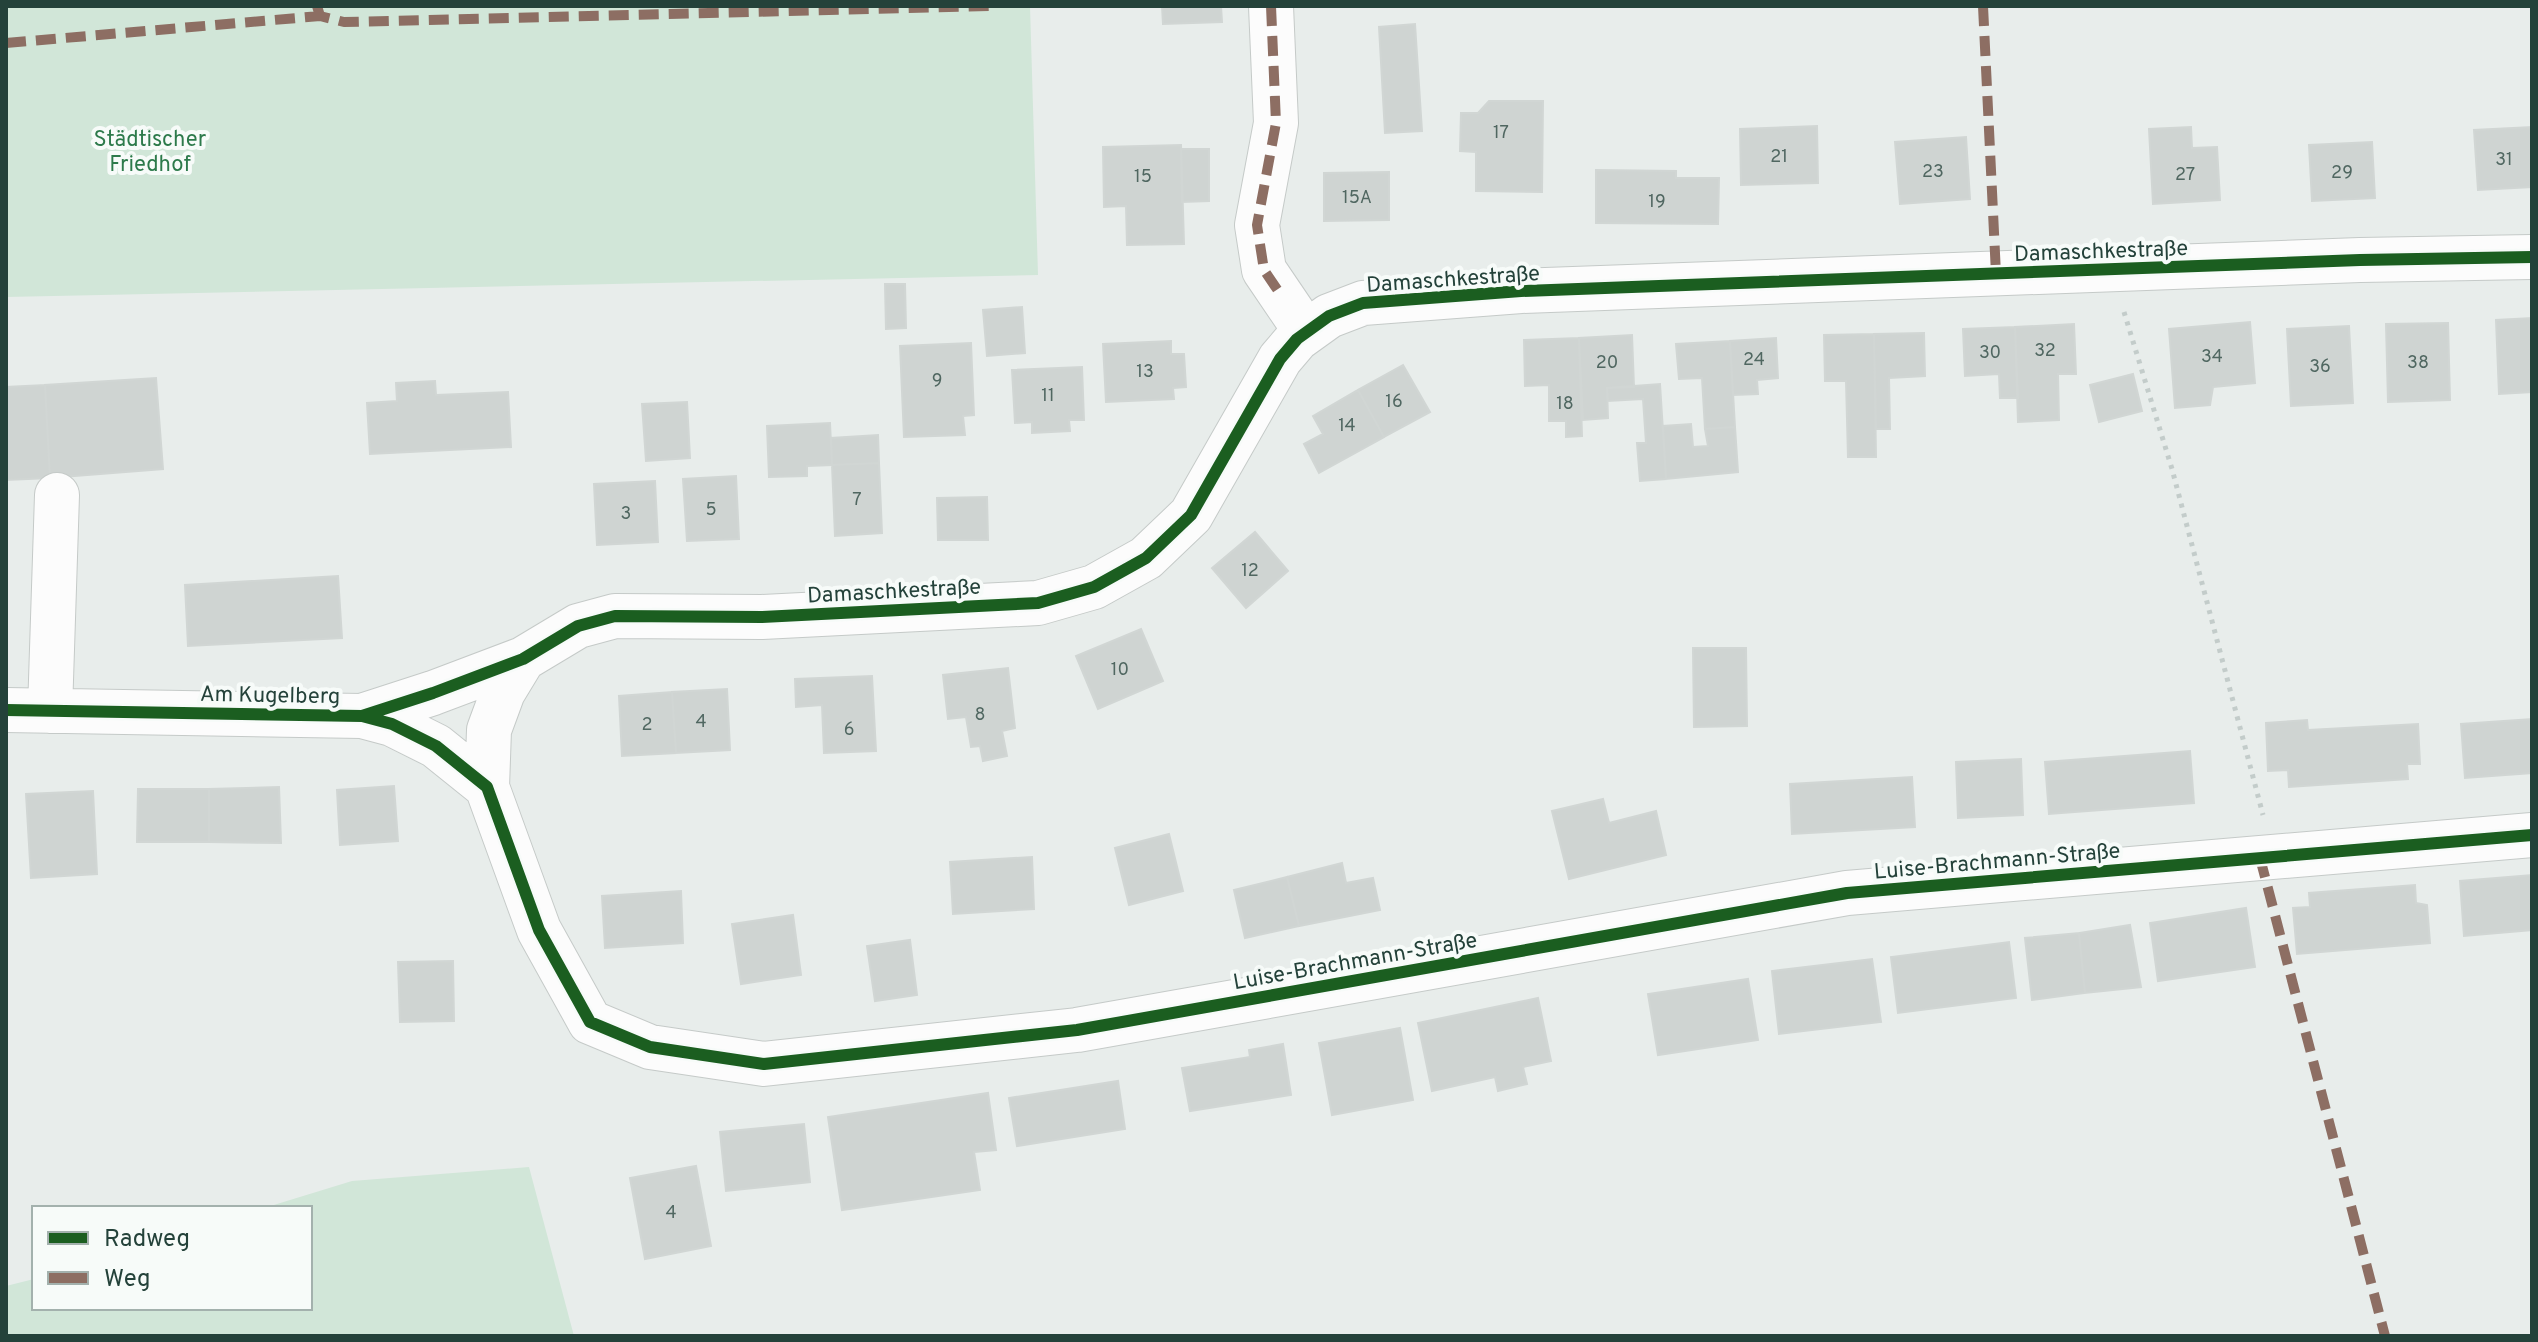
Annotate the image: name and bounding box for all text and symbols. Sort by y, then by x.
house number: 17 [1493,122,1509,145]
park label: Städtischer Friedhof [94,127,207,179]
house number: 21 [1770,146,1788,169]
house number: 31 [2495,149,2513,172]
house number: 23 [1922,161,1944,184]
house number: 29 [2331,162,2353,185]
house number: 27 [2175,164,2195,187]
house number: 15 [1134,166,1152,189]
house number: 15A [1342,187,1372,210]
house number: 19 [1648,191,1666,214]
street label: Damaschkestraße [2014,236,2189,269]
street label: Damaschkestraße [1365,261,1541,300]
house number: 32 [2034,340,2056,363]
house number: 30 [1979,342,2001,365]
house number: 34 [2201,346,2223,369]
house number: 24 [1743,349,1765,372]
house number: 20 [1596,352,1618,375]
house number: 38 [2407,352,2429,375]
house number: 36 [2309,356,2331,379]
house number: 13 [1136,361,1154,384]
house number: 9 [932,370,942,393]
house number: 11 [1041,385,1055,408]
house number: 16 [1385,391,1403,414]
house number: 18 [1556,393,1574,416]
house number: 14 [1338,415,1356,438]
house number: 7 [852,489,862,512]
house number: 5 [705,499,717,522]
house number: 3 [621,503,631,526]
house number: 12 [1241,560,1259,583]
street label: Damaschkestraße [806,574,982,611]
house number: 10 [1111,659,1129,682]
street label: Am Kugelberg [199,682,340,711]
house number: 8 [975,704,986,727]
house number: 4 [695,711,707,734]
house number: 2 [641,714,653,737]
house number: 6 [844,719,854,742]
street label: Luise-Brachmann-Straße [1873,838,2122,887]
street label: Luise-Brachmann-Straße [1231,928,1480,997]
house number: 4 [665,1202,677,1225]
legend [32,1206,312,1310]
text: Radweg [104,1225,190,1255]
text: Weg [104,1265,151,1295]

